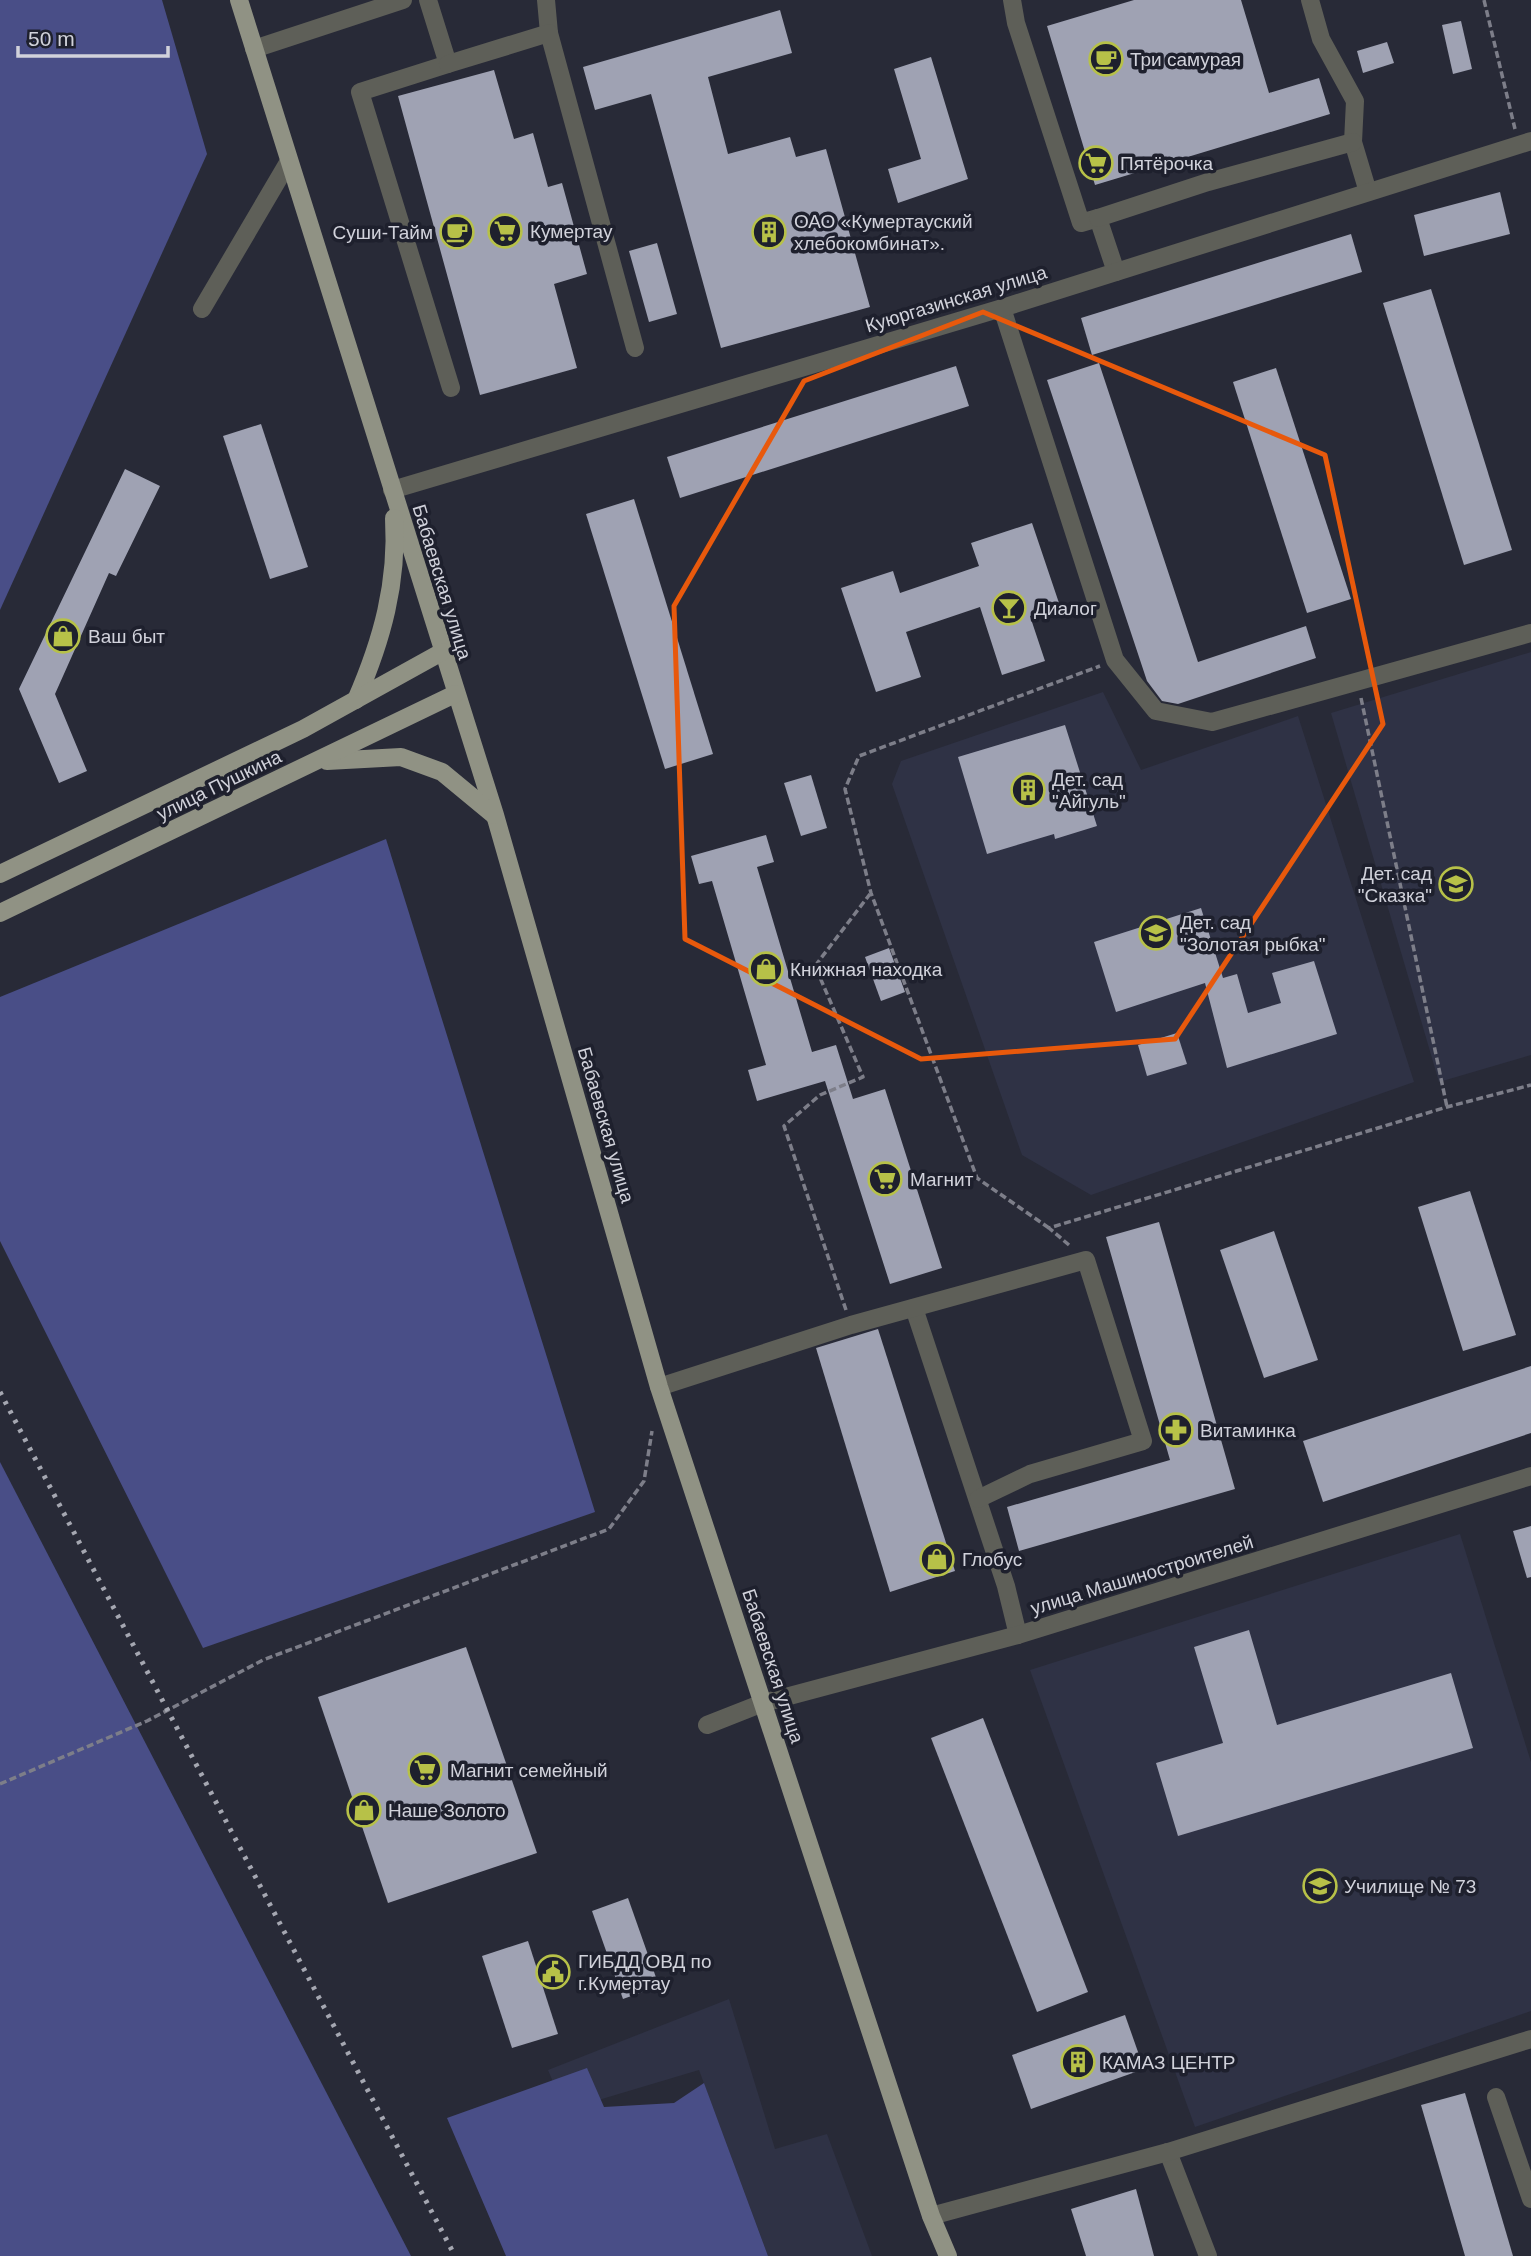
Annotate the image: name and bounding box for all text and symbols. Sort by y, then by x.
scale bar [18,14,168,58]
text: 50 m [28,27,75,50]
cafe icon: Три самурая [1087,40,1125,78]
place label: Три самурая [1130,49,1241,70]
supermarket icon: Пятёрочка [1077,144,1115,182]
place label: Пятёрочка [1120,153,1214,174]
place label: ОАО «Кумертауский хлебокомбинат». [794,211,973,254]
supermarket icon: Кумертау [486,212,524,250]
cafe icon: Суши-Тайм [438,213,476,251]
building icon: ОАО «Кумертауский хлебокомбинат». [750,213,788,251]
place label: Кумертау [530,221,613,242]
place label: Суши-Тайм [333,222,433,243]
street label: Куюргазинская улица [863,261,1050,337]
street label: Бабаевская улица [408,502,476,663]
bar icon: Диалог [990,589,1028,627]
place label: Диалог [1034,598,1097,619]
shop icon: Ваш быт [44,617,82,655]
place label: Ваш быт [88,626,165,647]
street label: улица Пушкина [153,746,285,824]
place label: Дет. сад "Айгуль" [1052,769,1126,812]
building icon: Дет. сад "Айгуль" [1009,771,1047,809]
place label: Дет. сад "Сказка" [1358,863,1432,906]
school or university icon: Дет. сад "Сказка" [1437,865,1475,903]
place label: Дет. сад "Золотая рыбка" [1180,912,1326,955]
school or university icon: Дет. сад "Золотая рыбка" [1137,914,1175,952]
shop icon: Книжная находка [747,950,785,988]
place label: Книжная находка [790,959,943,980]
street label: Бабаевская улица [574,1045,638,1206]
supermarket icon: Магнит [866,1160,904,1198]
place label: Магнит [910,1169,974,1190]
pharmacy icon: Витаминка [1157,1411,1195,1449]
place label: Витаминка [1200,1420,1296,1441]
street label: улица Машиностроителей [1028,1531,1256,1619]
shop icon: Глобус [918,1540,956,1578]
place label: Глобус [962,1549,1022,1570]
street label: Бабаевская улица [738,1586,808,1746]
supermarket icon: Магнит семейный [406,1751,444,1789]
place label: Магнит семейный [450,1760,608,1781]
shop icon: Наше Золото [345,1791,383,1829]
place label: Наше Золото [388,1800,506,1821]
school or university icon: Училище № 73 [1301,1867,1339,1905]
place label: Училище № 73 [1344,1876,1476,1897]
place label: ГИБДД ОВД по г.Кумертау [578,1951,711,1994]
public building icon: ГИБДД ОВД по г.Кумертау [534,1953,572,1991]
building icon: КАМАЗ ЦЕНТР [1059,2043,1097,2081]
place label: КАМАЗ ЦЕНТР [1102,2052,1236,2073]

